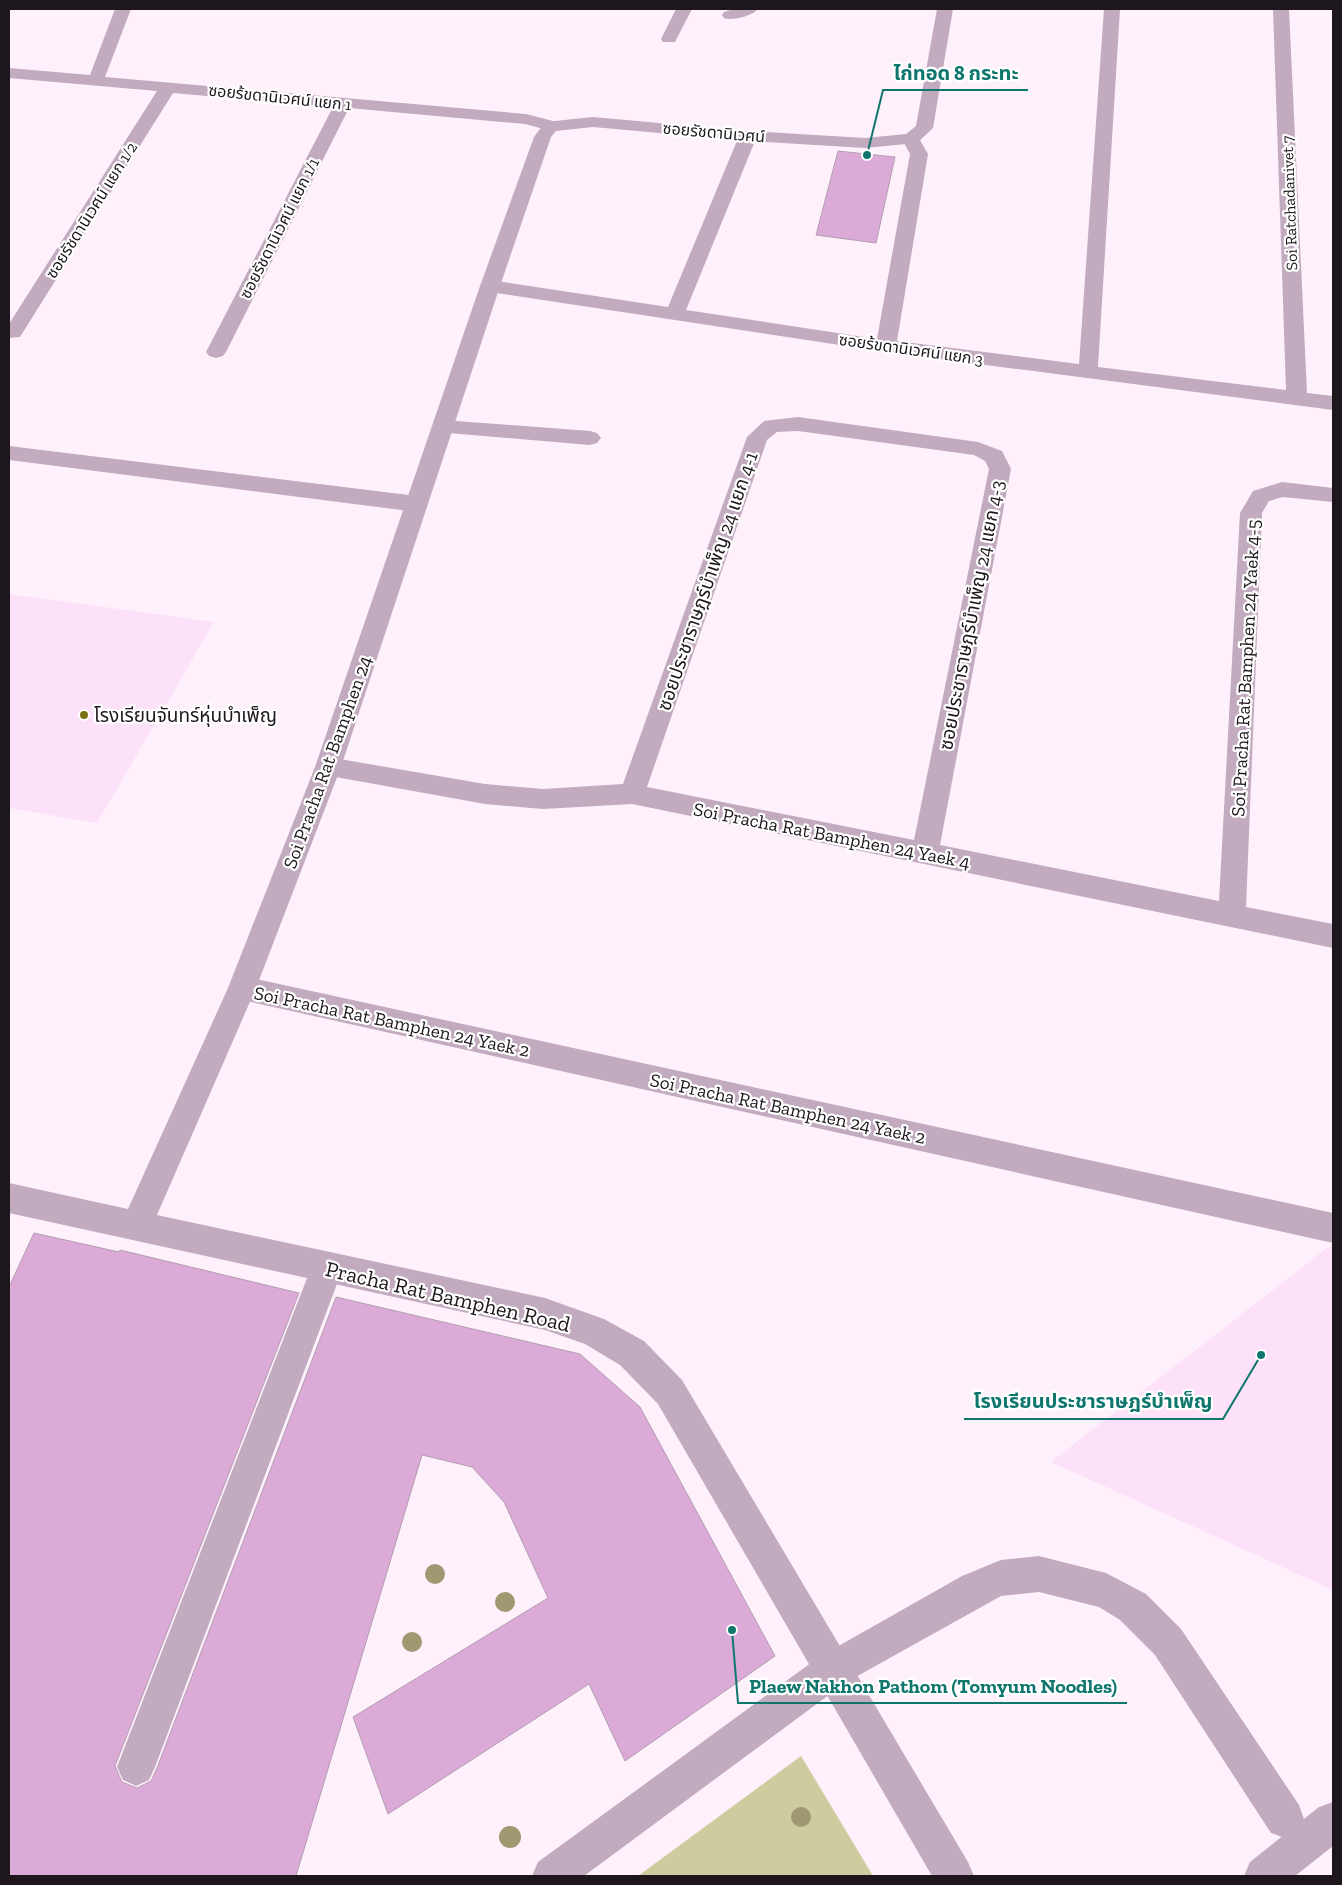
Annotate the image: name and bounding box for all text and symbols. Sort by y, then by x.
callout: ไก่ทอด 8 กระทะ [883,55,1028,90]
text: ไก่ทอด 8 กระทะ [893,61,1019,85]
street label: ซอยร้ขดานิเวศน์ แยก 1 [207,81,352,114]
street label: ซอยรัชดานิเวศน์ [662,119,766,146]
street label: Soi Ratchadanivet 7 [1278,135,1301,271]
street label: ซอยรัชดานิเวศน์ แยก 1/2 [42,139,141,282]
street label: ซอยรัชดานิเวศน์ แยก 1/1 [236,155,323,302]
street label: ซอยร้ขดานิเวศน์ แยก 3 [838,330,984,369]
street label: ซอยประชาราษฎร์บำเพ็ญ 24 แยก 4-1 [652,449,763,714]
street label: ซอยประชาราษฎร์บำเพ็ญ 24 แยก 4-3 [934,478,1009,752]
street label: Soi Pracha Rat Bamphen 24 Yaek 4-5 [1226,519,1265,817]
street label: Soi Pracha Rat Bamphen 24 [278,653,377,872]
place label: โรงเรียนจันทร์หุ่นบำเพ็ญ [94,704,277,727]
marker: โรงเรียนจันทร์หุ่นบำเพ็ญ [78,709,90,721]
street label: Soi Pracha Rat Bamphen 24 Yaek 4 [692,797,972,874]
street label: Soi Pracha Rat Bamphen 24 Yaek 2 [252,981,532,1062]
street label: Soi Pracha Rat Bamphen 24 Yaek 2 [648,1068,928,1149]
street label: Pracha Rat Bamphen Road [323,1255,573,1338]
callout: โรงเรียนประชาราษฎร์บำเพ็ญ [964,1384,1223,1419]
text: โรงเรียนประชาราษฎร์บำเพ็ญ [974,1389,1212,1413]
callout: Plaew Nakhon Pathom (Tomyum Noodles) [738,1668,1127,1703]
text: Plaew Nakhon Pathom (Tomyum Noodles) [749,1674,1117,1698]

